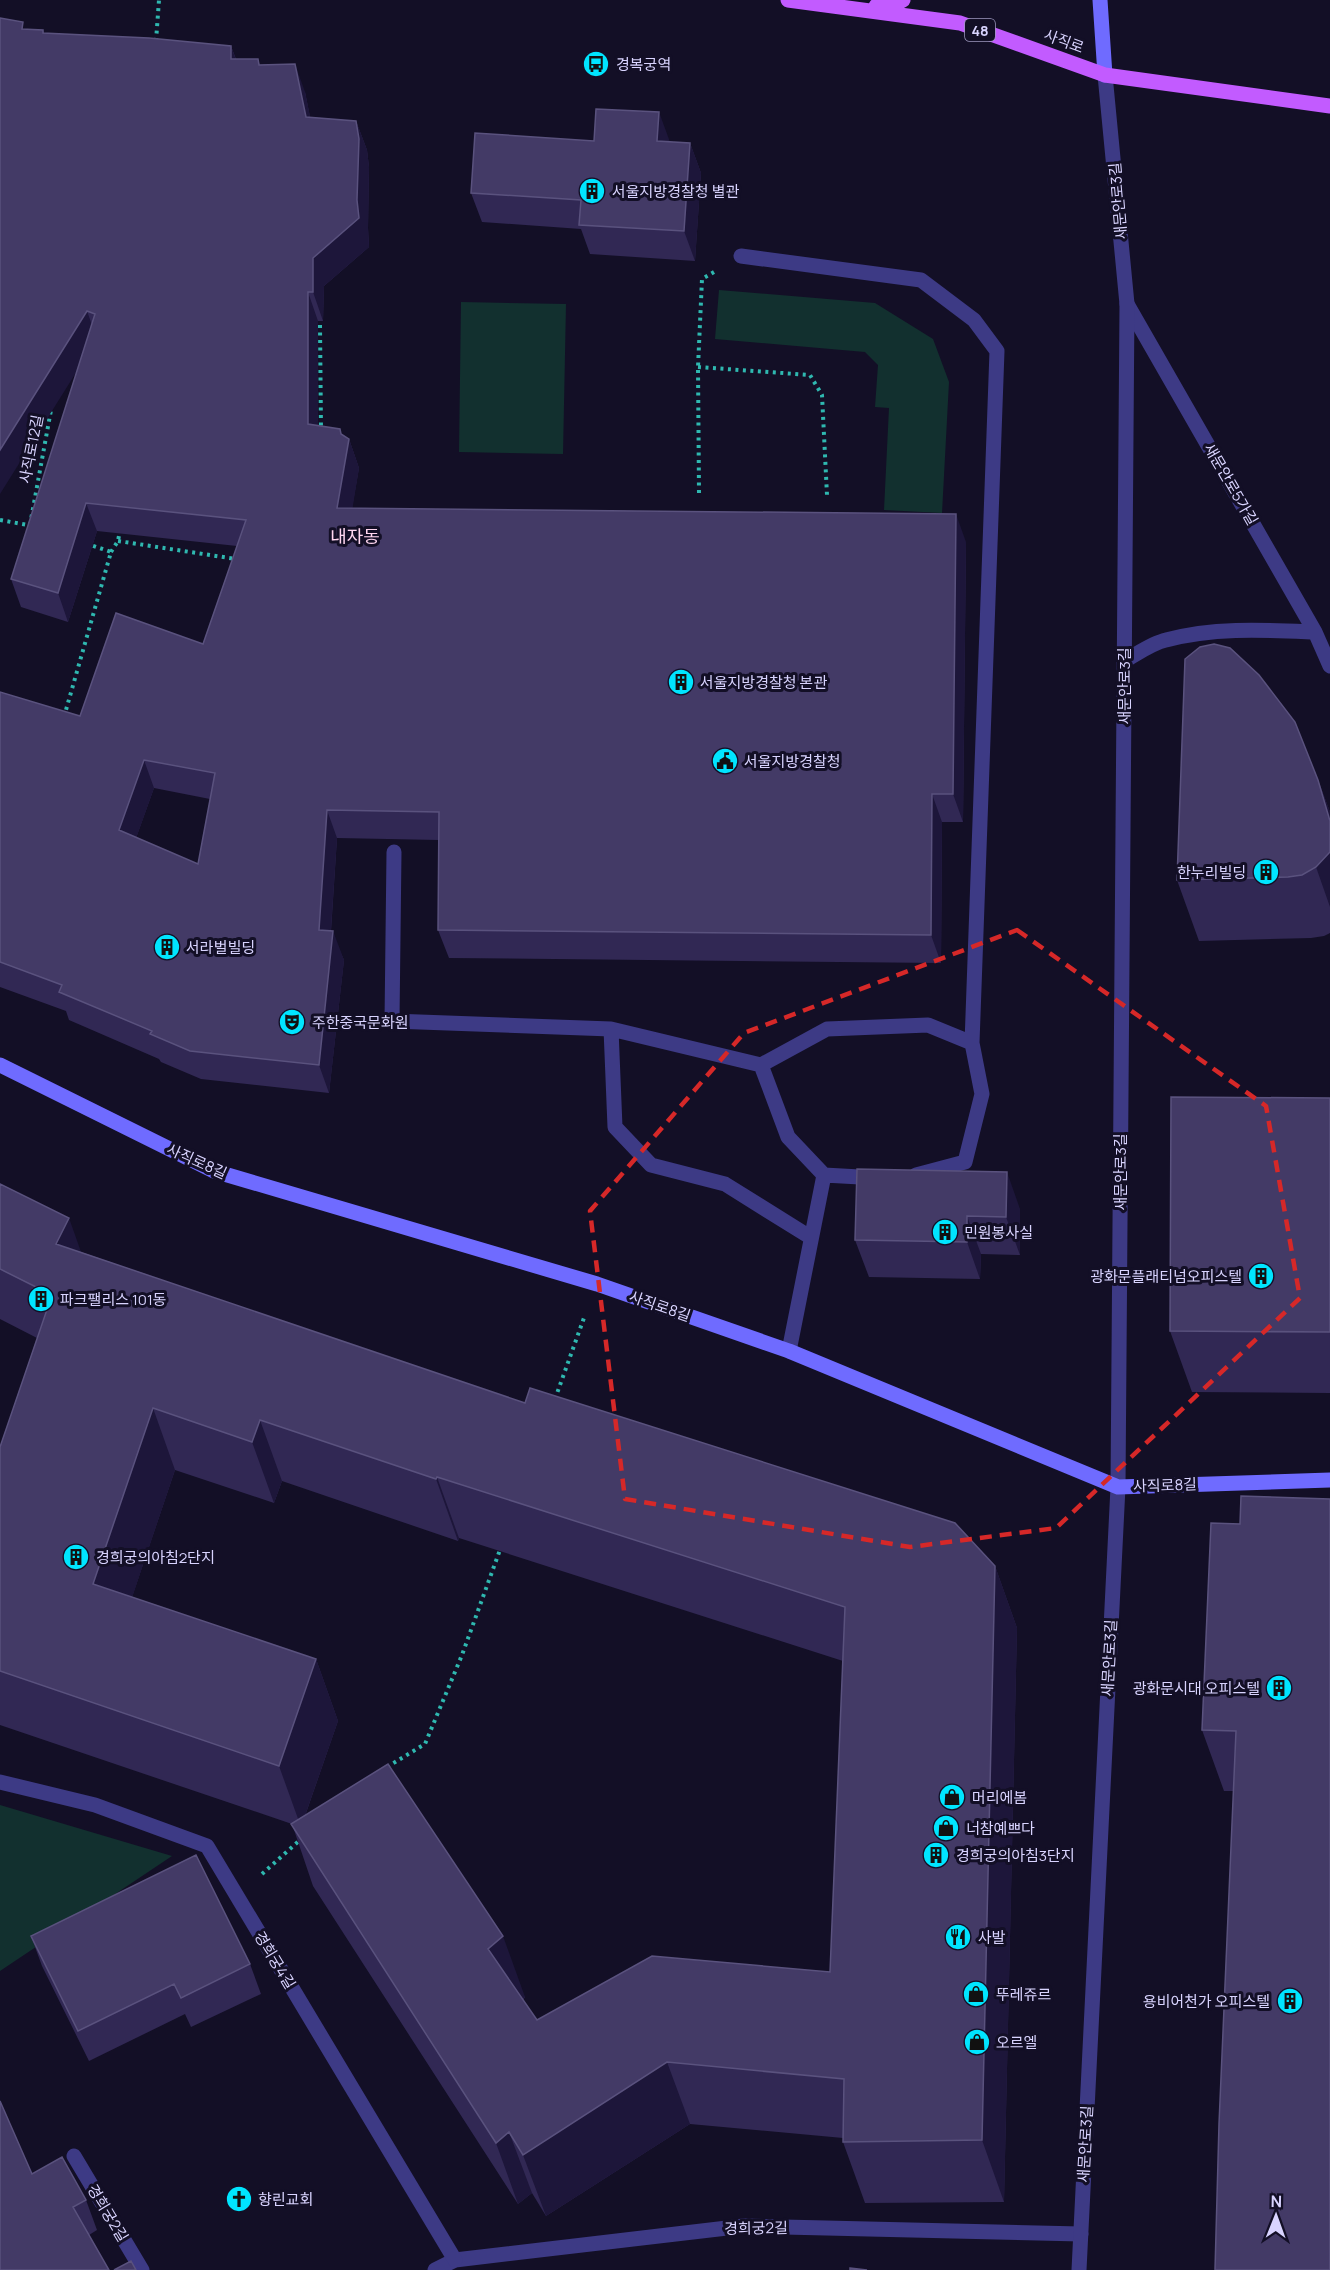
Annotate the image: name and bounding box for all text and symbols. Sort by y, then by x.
road number: 48 [965,19,995,41]
street label: 사직로 [1041,24,1087,58]
bus stop icon: 경복궁역 [581,49,611,79]
place label: 경복궁역 [616,54,671,75]
street label: 새문안로3길 [1104,162,1132,240]
building icon: 서울지방경찰청 별관 [577,176,607,206]
place label: 서울지방경찰청 별관 [612,181,739,202]
street label: 사직로12길 [14,413,48,485]
street label: 새문안로5가길 [1199,439,1263,529]
district label: 내자동 [330,524,380,548]
street label: 새문안로3길 [1114,647,1135,725]
building icon: 서울지방경찰청 본관 [666,667,696,697]
place label: 서울지방경찰청 본관 [700,672,827,693]
public building icon: 서울지방경찰청 [710,746,740,776]
place label: 서울지방경찰청 [744,751,841,772]
building icon: 한누리빌딩 [1251,857,1281,887]
place label: 한누리빌딩 [1177,862,1246,883]
building icon: 서라벌빌딩 [152,932,182,962]
place label: 서라벌빌딩 [186,937,255,958]
theatre icon: 주한중국문화원 [277,1007,307,1037]
place label: 주한중국문화원 [312,1012,409,1033]
street label: 새문안로3길 [1110,1133,1131,1211]
street label: 사직로8길 [164,1138,230,1184]
building icon: 민원봉사실 [930,1217,960,1247]
place label: 민원봉사실 [964,1222,1033,1243]
building icon: 광화문플래티넘오피스텔 [1246,1261,1276,1291]
place label: 광화문플래티넘오피스텔 [1090,1266,1242,1287]
building icon: 파크팰리스 101동 [26,1284,56,1314]
street label: 사직로8길 [626,1286,694,1326]
place label: 파크팰리스 101동 [60,1289,167,1310]
street label: 사직로8길 [1133,1473,1197,1497]
building icon: 경희궁의아침2단지 [61,1542,91,1572]
place label: 경희궁의아침2단지 [96,1547,215,1568]
street label: 새문안로3길 [1096,1619,1122,1697]
building icon: 광화문시대 오피스텔 [1264,1673,1294,1703]
place label: 광화문시대 오피스텔 [1133,1678,1260,1699]
shop icon: 머리에봄 [937,1782,967,1812]
place label: 머리에봄 [972,1787,1027,1808]
shop icon: 너참예쁘다 [931,1813,961,1843]
place label: 너참예쁘다 [966,1818,1035,1839]
building icon: 경희궁의아침3단지 [921,1840,951,1870]
place label: 경희궁의아침3단지 [956,1845,1075,1866]
restaurant icon: 사발 [943,1922,973,1952]
street label: 경희궁4길 [250,1927,300,1993]
place label: 사발 [978,1927,1006,1948]
shop icon: 뚜레쥬르 [961,1979,991,2009]
place label: 뚜레쥬르 [996,1984,1051,2005]
building icon: 용비어천가 오피스텔 [1275,1986,1305,2016]
place label: 용비어천가 오피스텔 [1143,1991,1270,2012]
shop icon: 오르엘 [962,2027,992,2057]
place label: 오르엘 [996,2032,1037,2053]
street label: 새문안로3길 [1072,2105,1098,2183]
street label: 경희궁2길 [83,2180,133,2246]
church icon: 향린교회 [224,2184,254,2214]
north arrow [1246,2186,1306,2246]
place label: 향린교회 [258,2189,313,2210]
text: N [1270,2190,1282,2212]
street label: 경희궁2길 [724,2217,788,2239]

